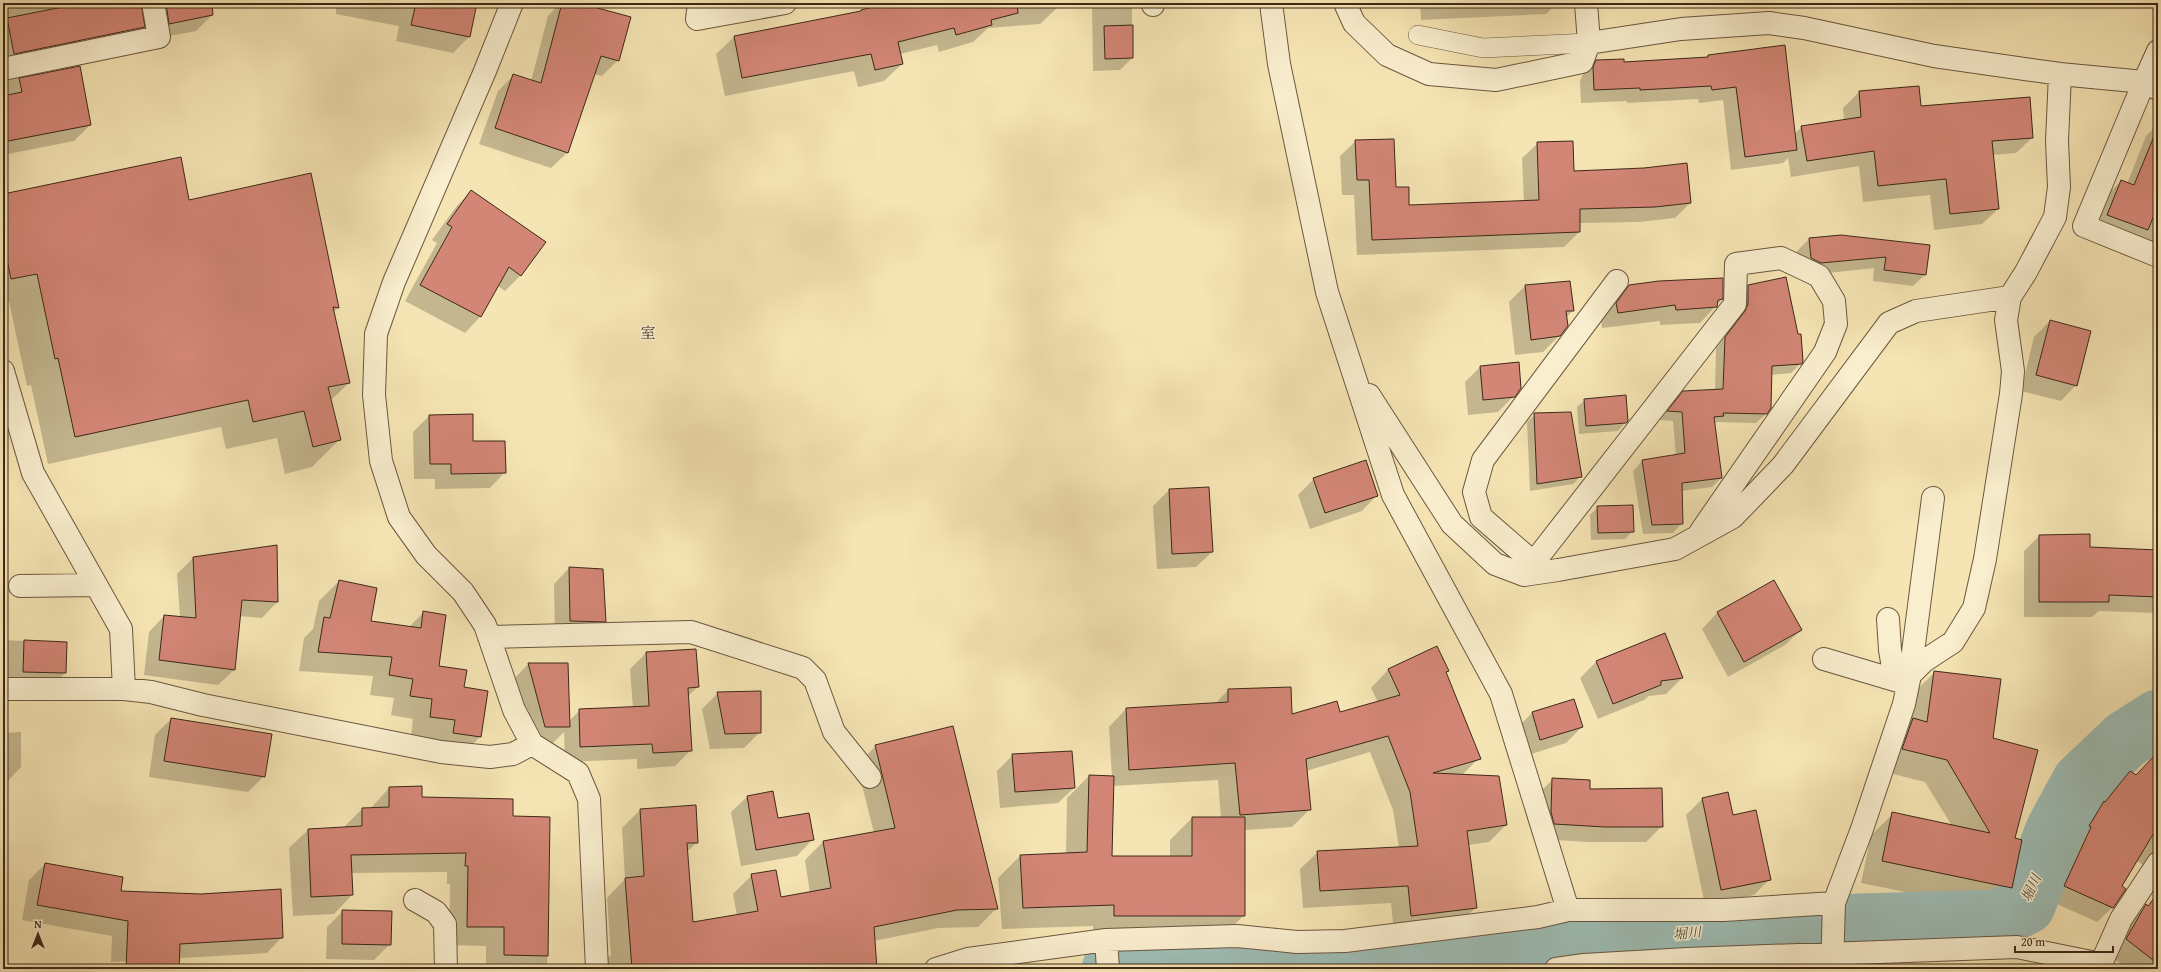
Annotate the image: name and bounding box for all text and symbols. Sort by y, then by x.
district label: 室 [640,322,656,343]
water label: 堀川 [2016,869,2047,905]
north arrow [18,914,58,954]
text: N [34,916,42,932]
water label: 堀川 [1672,922,1704,944]
scale bar [2015,928,2113,954]
text: 20 m [2021,933,2045,950]

